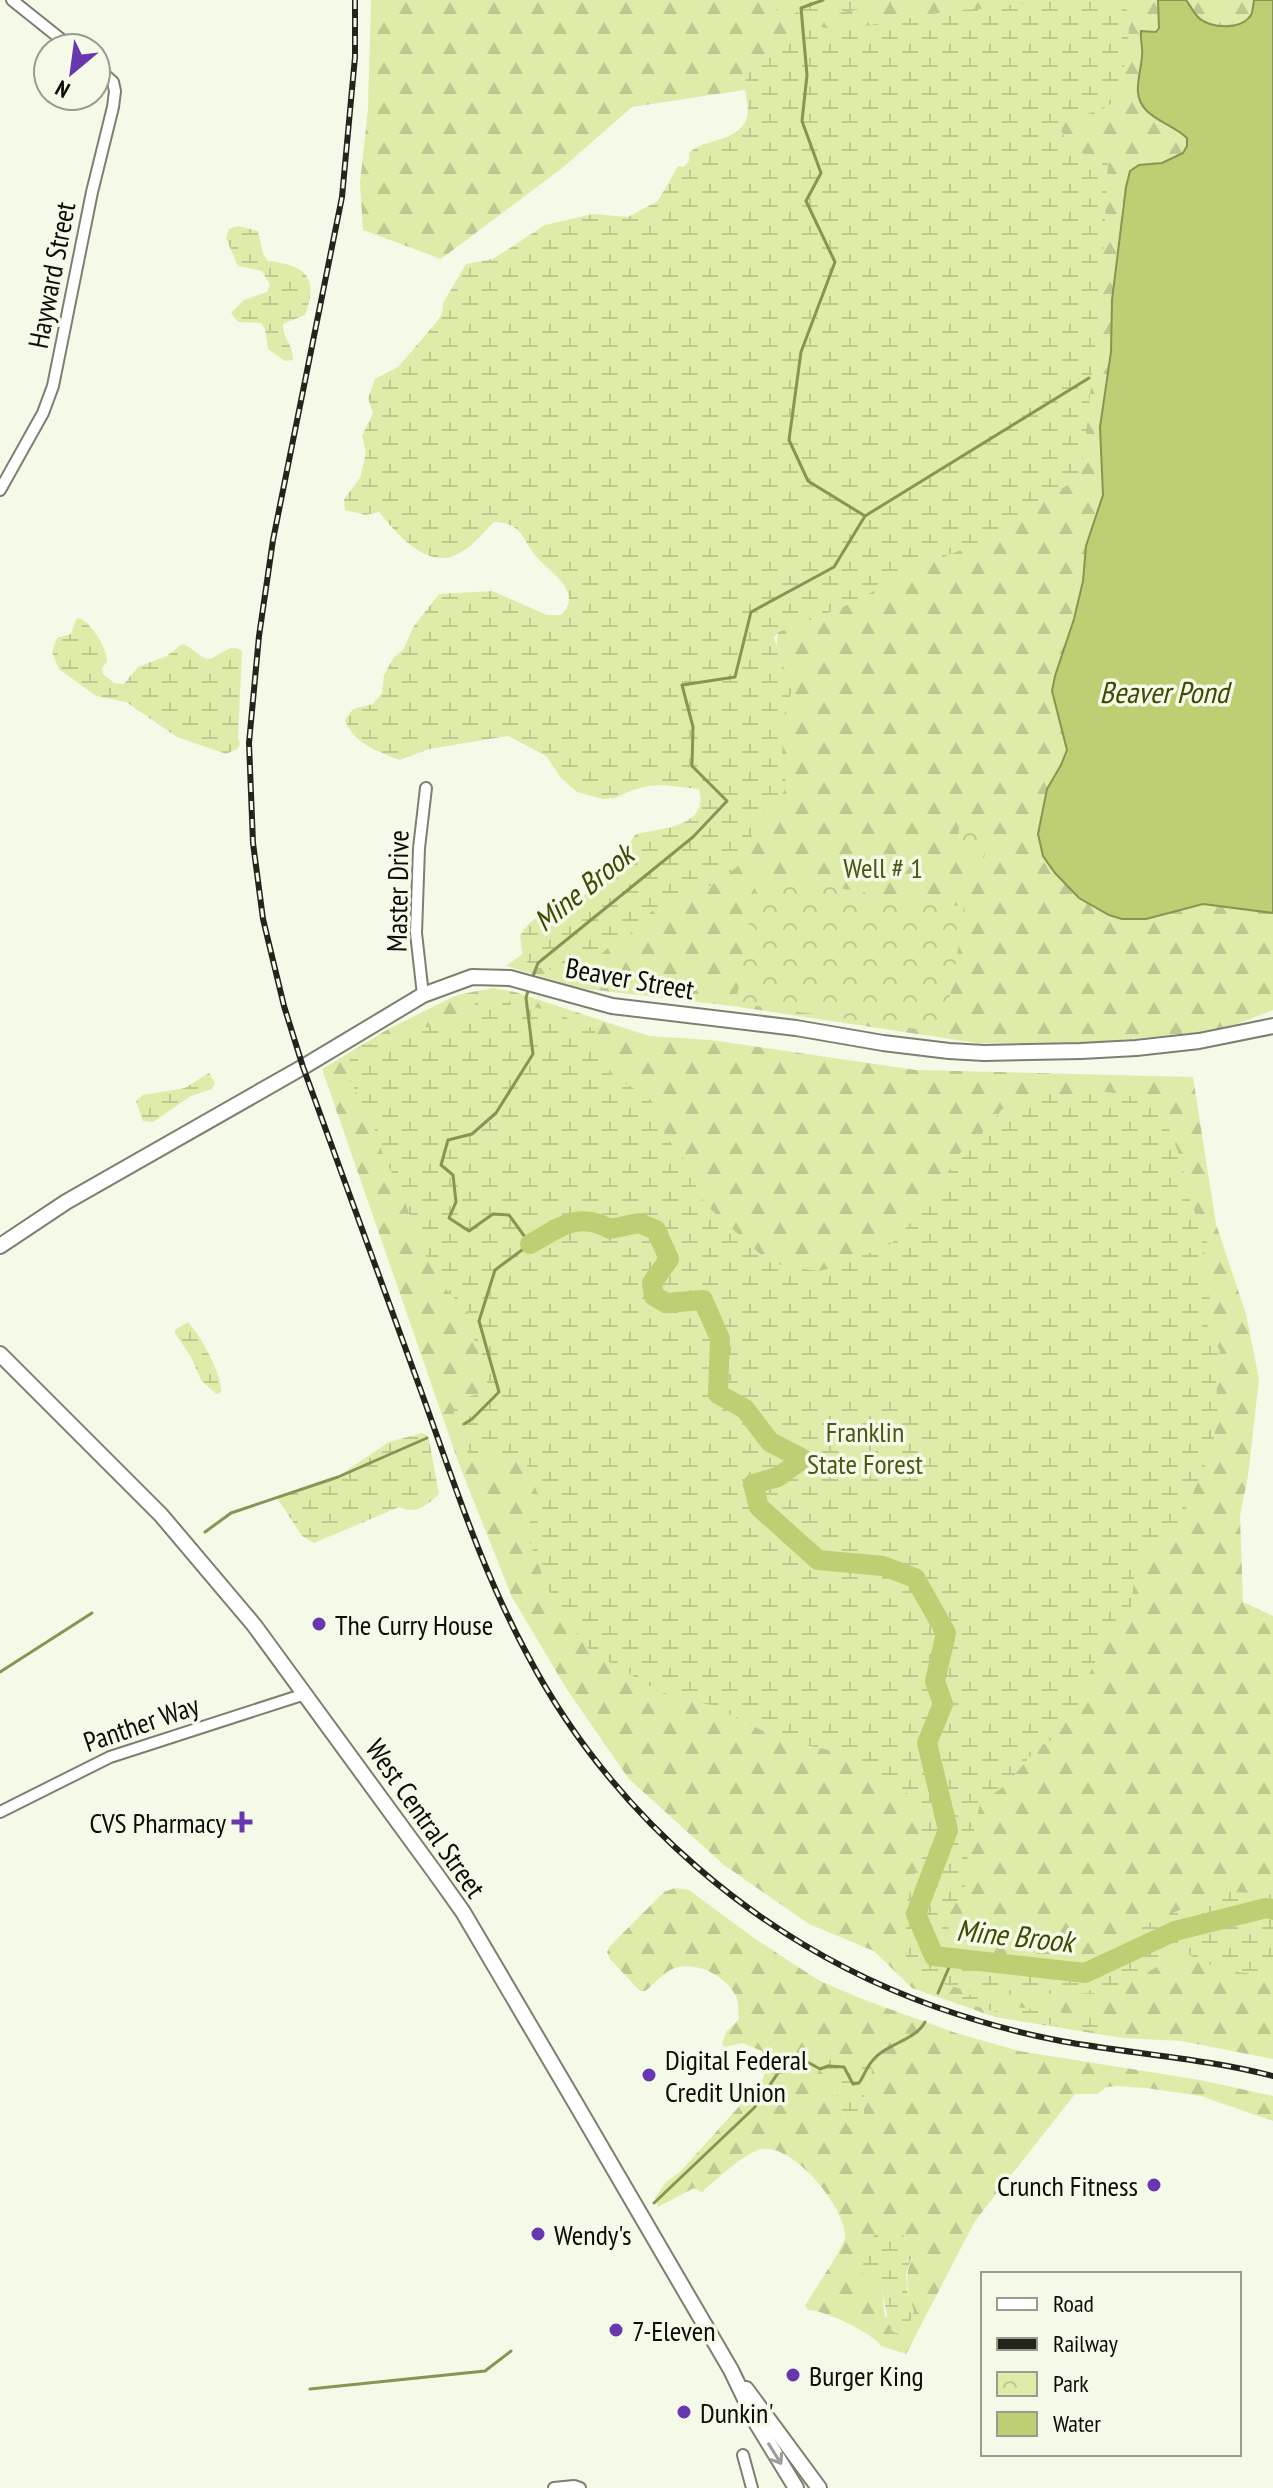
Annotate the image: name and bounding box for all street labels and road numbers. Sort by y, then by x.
street label: Hayward Street [19,198,83,351]
street label: Master Drive [377,830,417,952]
street label: Beaver Street [563,948,697,1008]
street label: Panther Way [78,1686,204,1760]
street label: West Central Street [358,1731,494,1905]

